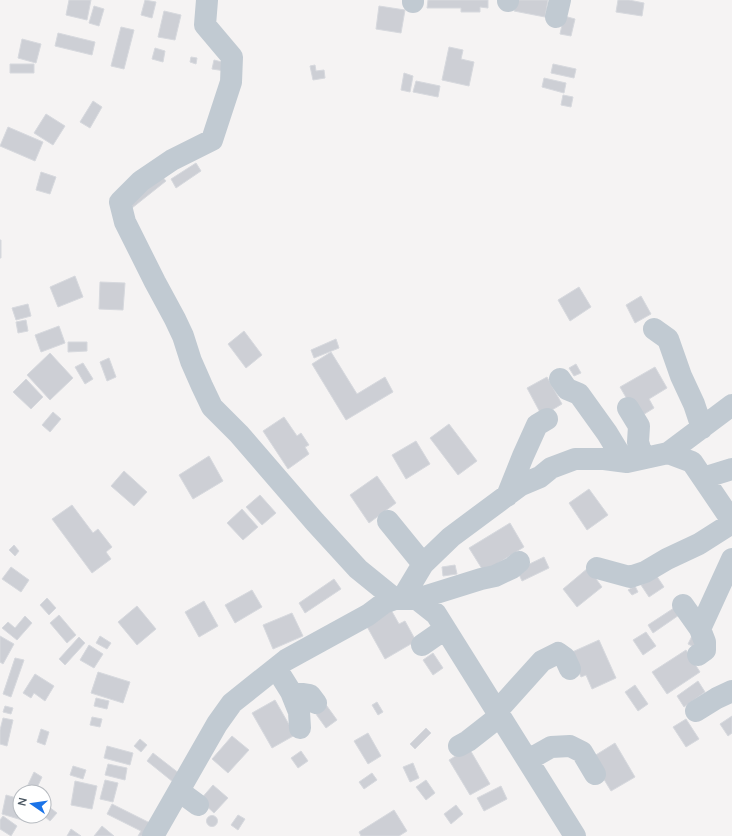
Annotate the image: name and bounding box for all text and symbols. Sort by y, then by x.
north arrow [12,784,52,824]
text: N [14,796,30,807]

